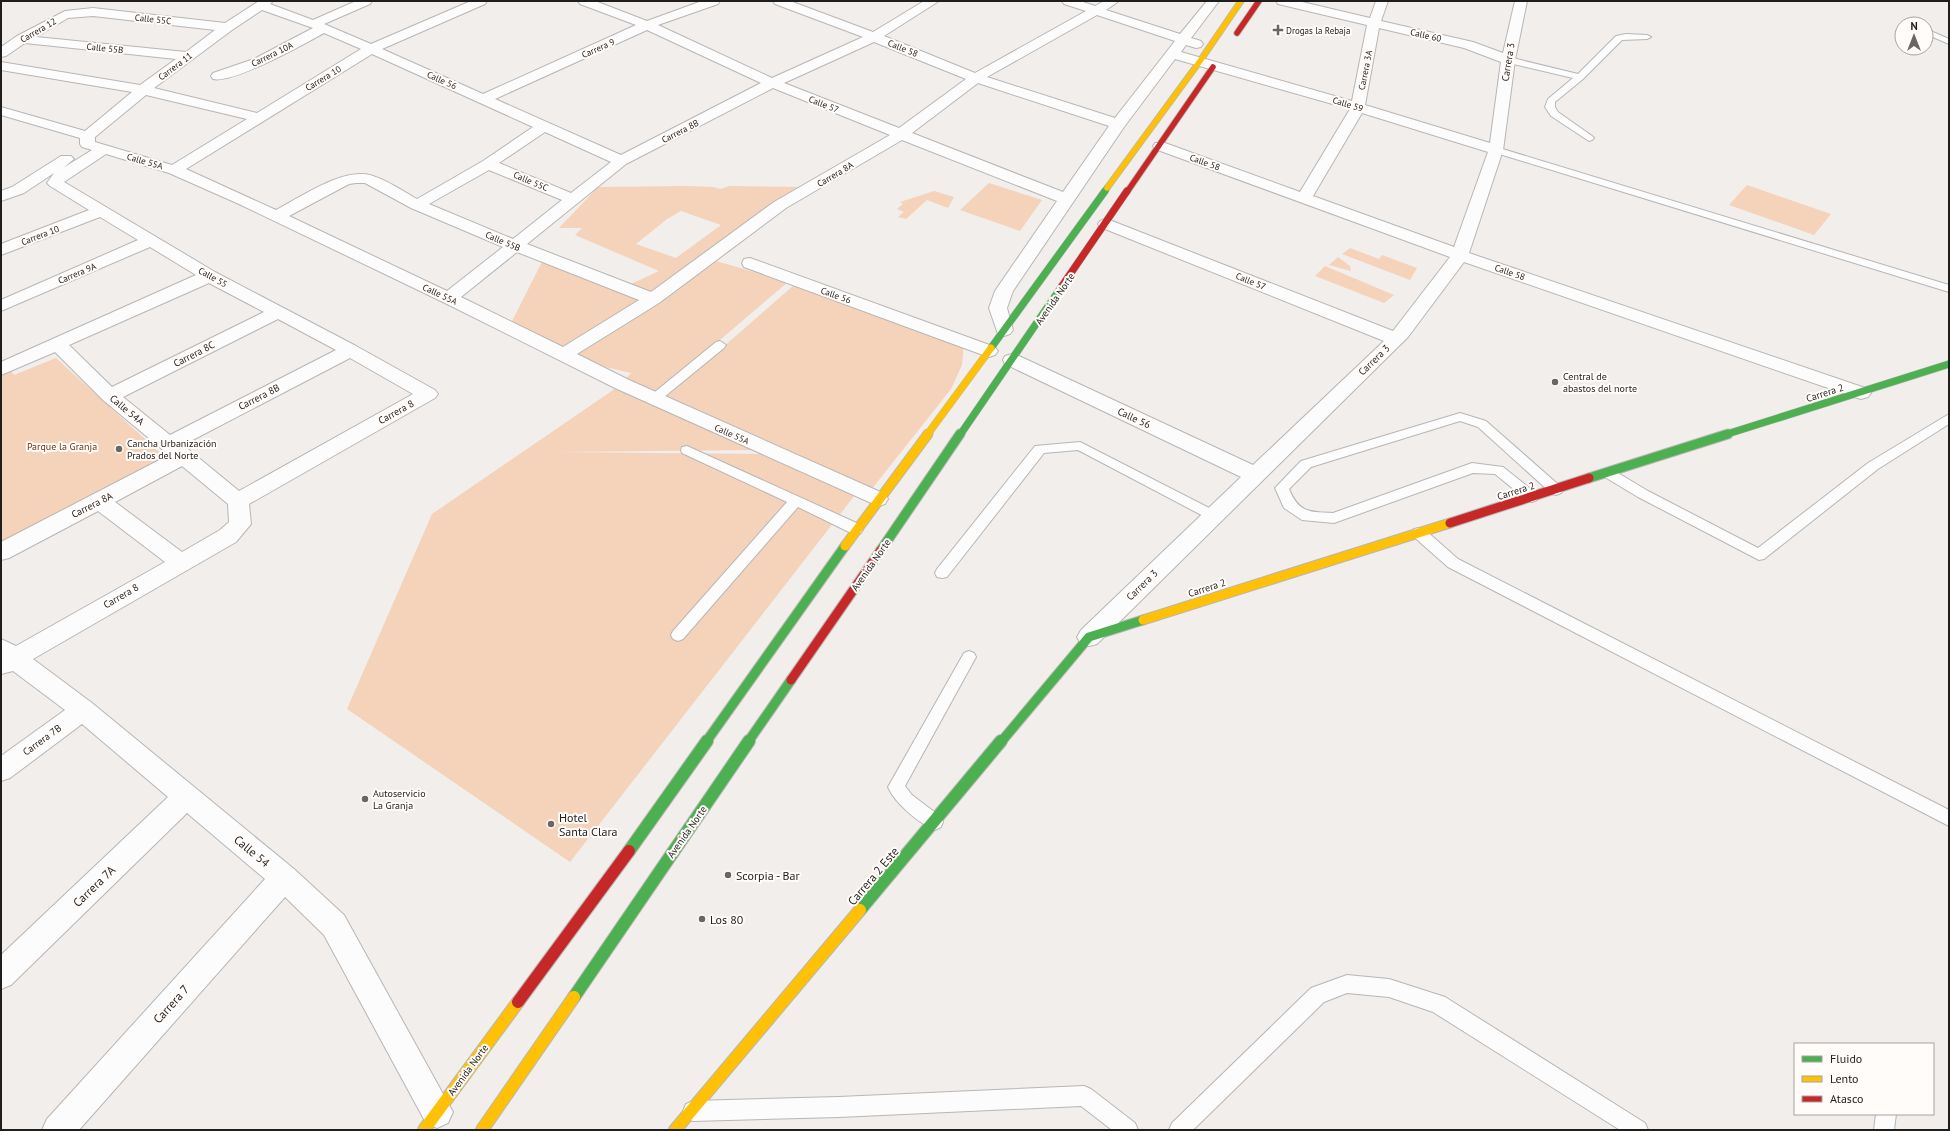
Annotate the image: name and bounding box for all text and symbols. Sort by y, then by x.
street label: Calle 55C [134,12,172,26]
street label: Carrera 12 [18,15,58,45]
north arrow [1894,16,1934,56]
text: N [1910,19,1918,33]
marker: Drogas la Rebaja [1273,25,1283,35]
place label: Drogas la Rebaja [1286,25,1350,36]
street label: Calle 60 [1409,26,1443,44]
street label: Carrera 9 [580,36,616,60]
street label: Calle 58 [886,37,920,59]
street label: Carrera 10A [249,39,295,69]
street label: Calle 55B [86,41,124,55]
street label: Carrera 3 [1499,42,1517,82]
street label: Carrera 3A [1356,48,1374,91]
street label: Carrera 11 [156,50,194,82]
street label: Carrera 10 [303,63,343,93]
street label: Calle 56 [425,69,459,91]
street label: Calle 57 [807,93,841,115]
street label: Calle 59 [1331,94,1365,114]
street label: Carrera 8B [660,117,700,145]
street label: Calle 55A [126,151,165,172]
street label: Calle 58 [1188,151,1222,173]
street label: Carrera 8A [815,159,856,189]
street label: Calle 55C [512,169,550,193]
street label: Carrera 10 [19,223,61,247]
street label: Calle 55B [484,229,522,253]
street label: Carrera 9A [56,260,98,286]
street label: Calle 58 [1493,262,1527,282]
street label: Calle 55 [197,265,230,289]
street label: Avenida Norte [1032,270,1078,328]
street label: Calle 57 [1234,270,1268,292]
street label: Calle 55A [421,281,460,307]
street label: Calle 56 [819,284,853,306]
street label: Carrera 8C [171,338,217,370]
street label: Carrera 3 [1356,342,1392,378]
place label: Central de abastos del norte [1563,370,1637,395]
marker: Central de abastos del norte [1550,377,1560,387]
street label: Carrera 8B [236,381,282,413]
street label: Carrera 2 [1805,381,1845,405]
street label: Calle 54A [107,392,147,428]
street label: Carrera 8 [376,397,416,427]
street label: Calle 56 [1115,405,1153,431]
street label: Calle 55A [713,421,752,447]
place label: Cancha Urbanización Prados del Norte [127,437,216,462]
park label: Parque la Granja [27,440,97,453]
marker: Cancha Urbanización Prados del Norte [114,444,124,454]
street label: Carrera 2 [1496,479,1536,503]
street label: Carrera 8A [69,489,115,521]
street label: Avenida Norte [848,536,894,594]
street label: Carrera 3 [1124,567,1160,603]
street label: Carrera 2 [1187,576,1227,600]
street label: Carrera 8 [101,581,141,611]
street label: Carrera 7B [20,722,64,758]
place label: Autoservicio La Granja [373,787,426,812]
marker: Autoservicio La Granja [360,794,370,804]
street label: Avenida Norte [664,803,710,861]
place label: Hotel Santa Clara [559,810,618,839]
marker: Hotel Santa Clara [546,819,556,829]
street label: Calle 54 [231,832,273,871]
street label: Carrera 2 Este [844,844,902,908]
street label: Carrera 7A [70,862,118,910]
place label: Scorpia - Bar [736,868,800,883]
marker: Scorpia - Bar [723,870,733,880]
place label: Los 80 [710,912,744,927]
marker: Los 80 [697,914,707,924]
street label: Carrera 7 [150,982,192,1026]
street label: Avenida Norte [445,1042,491,1098]
legend [1794,1043,1934,1115]
text: Fluido [1830,1051,1862,1066]
text: Lento [1830,1071,1859,1086]
text: Atasco [1830,1091,1863,1106]

